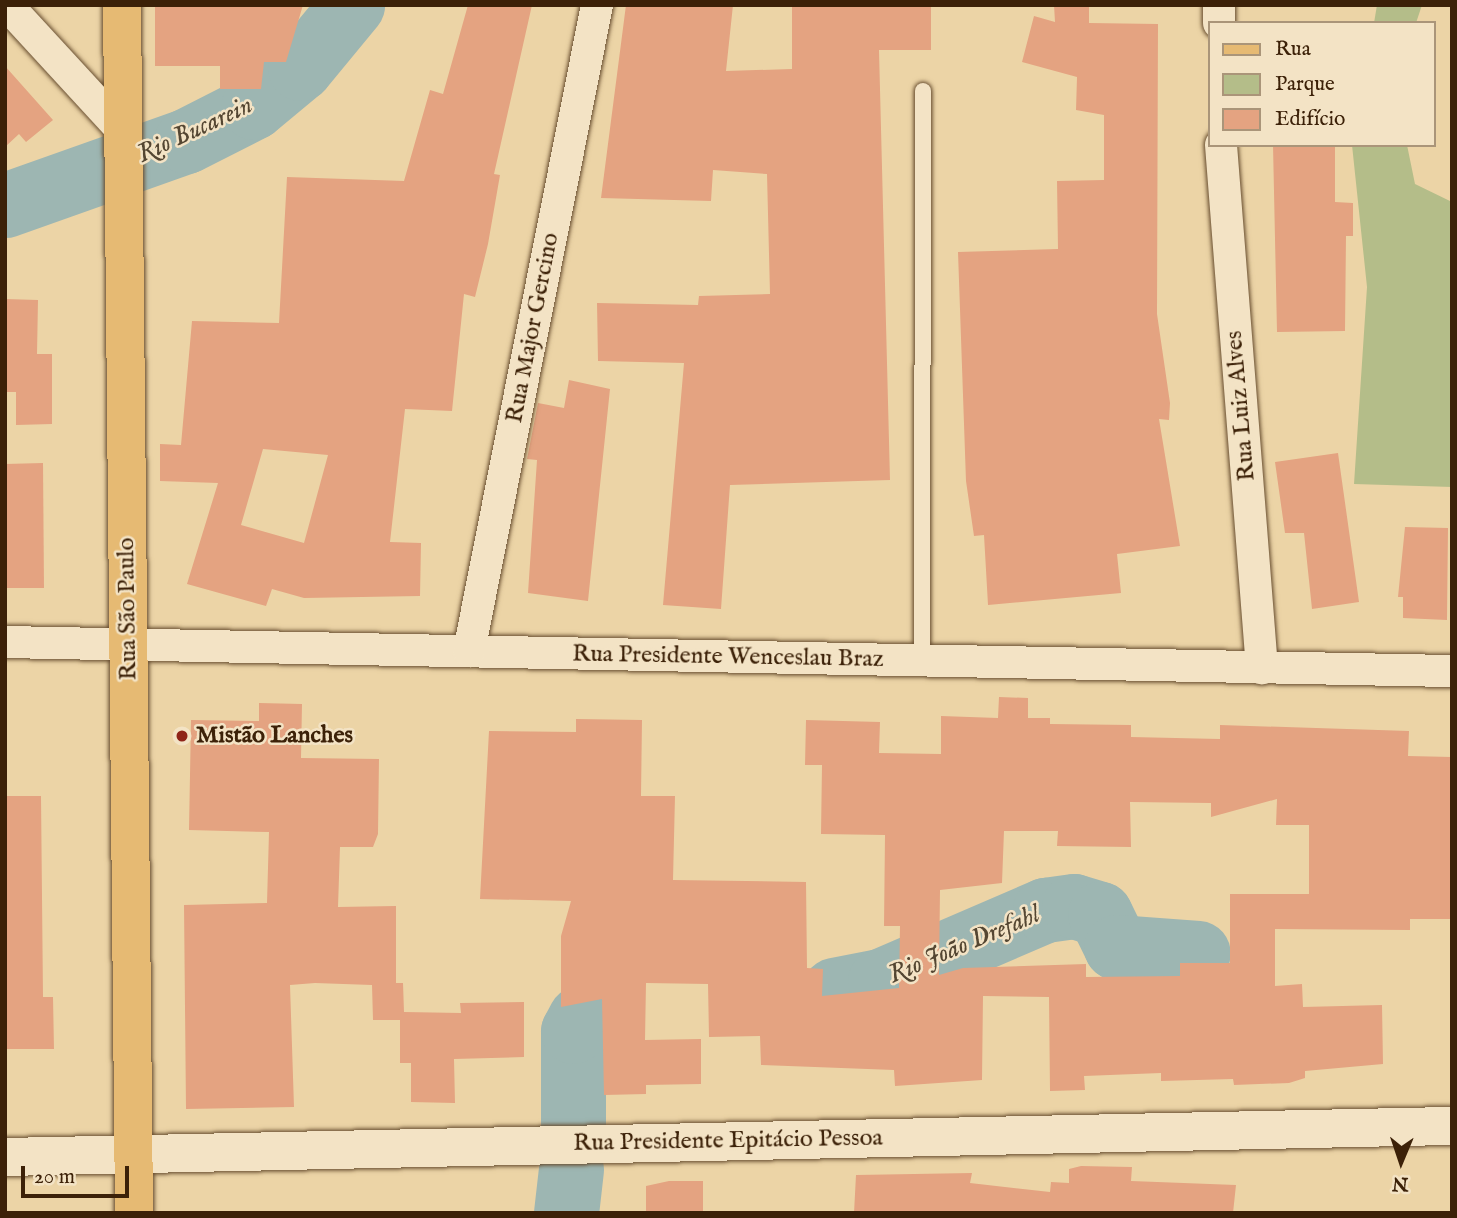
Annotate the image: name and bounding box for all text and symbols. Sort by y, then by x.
legend [1208,21,1436,147]
text: Rua [1275,36,1311,63]
text: Parque [1275,71,1335,98]
water label: Rio Bucarein [132,90,258,170]
text: Edifício [1275,106,1345,133]
street label: Rua Major Gercino [500,230,566,426]
street label: Rua Luiz Alves [1220,330,1262,482]
street label: Rua São Paulo [112,537,144,681]
street label: Rua Presidente Wenceslau Braz [572,640,884,674]
place label: Mistão Lanches [196,722,353,750]
marker: Mistão Lanches [174,728,190,744]
water label: Rio João Drefahl [884,899,1044,991]
street label: Rua Presidente Epitácio Pessoa [573,1124,883,1158]
north arrow [1366,1127,1436,1197]
scale bar [24,1152,133,1196]
text: 20 m [34,1164,75,1191]
text: N [1392,1171,1409,1195]

